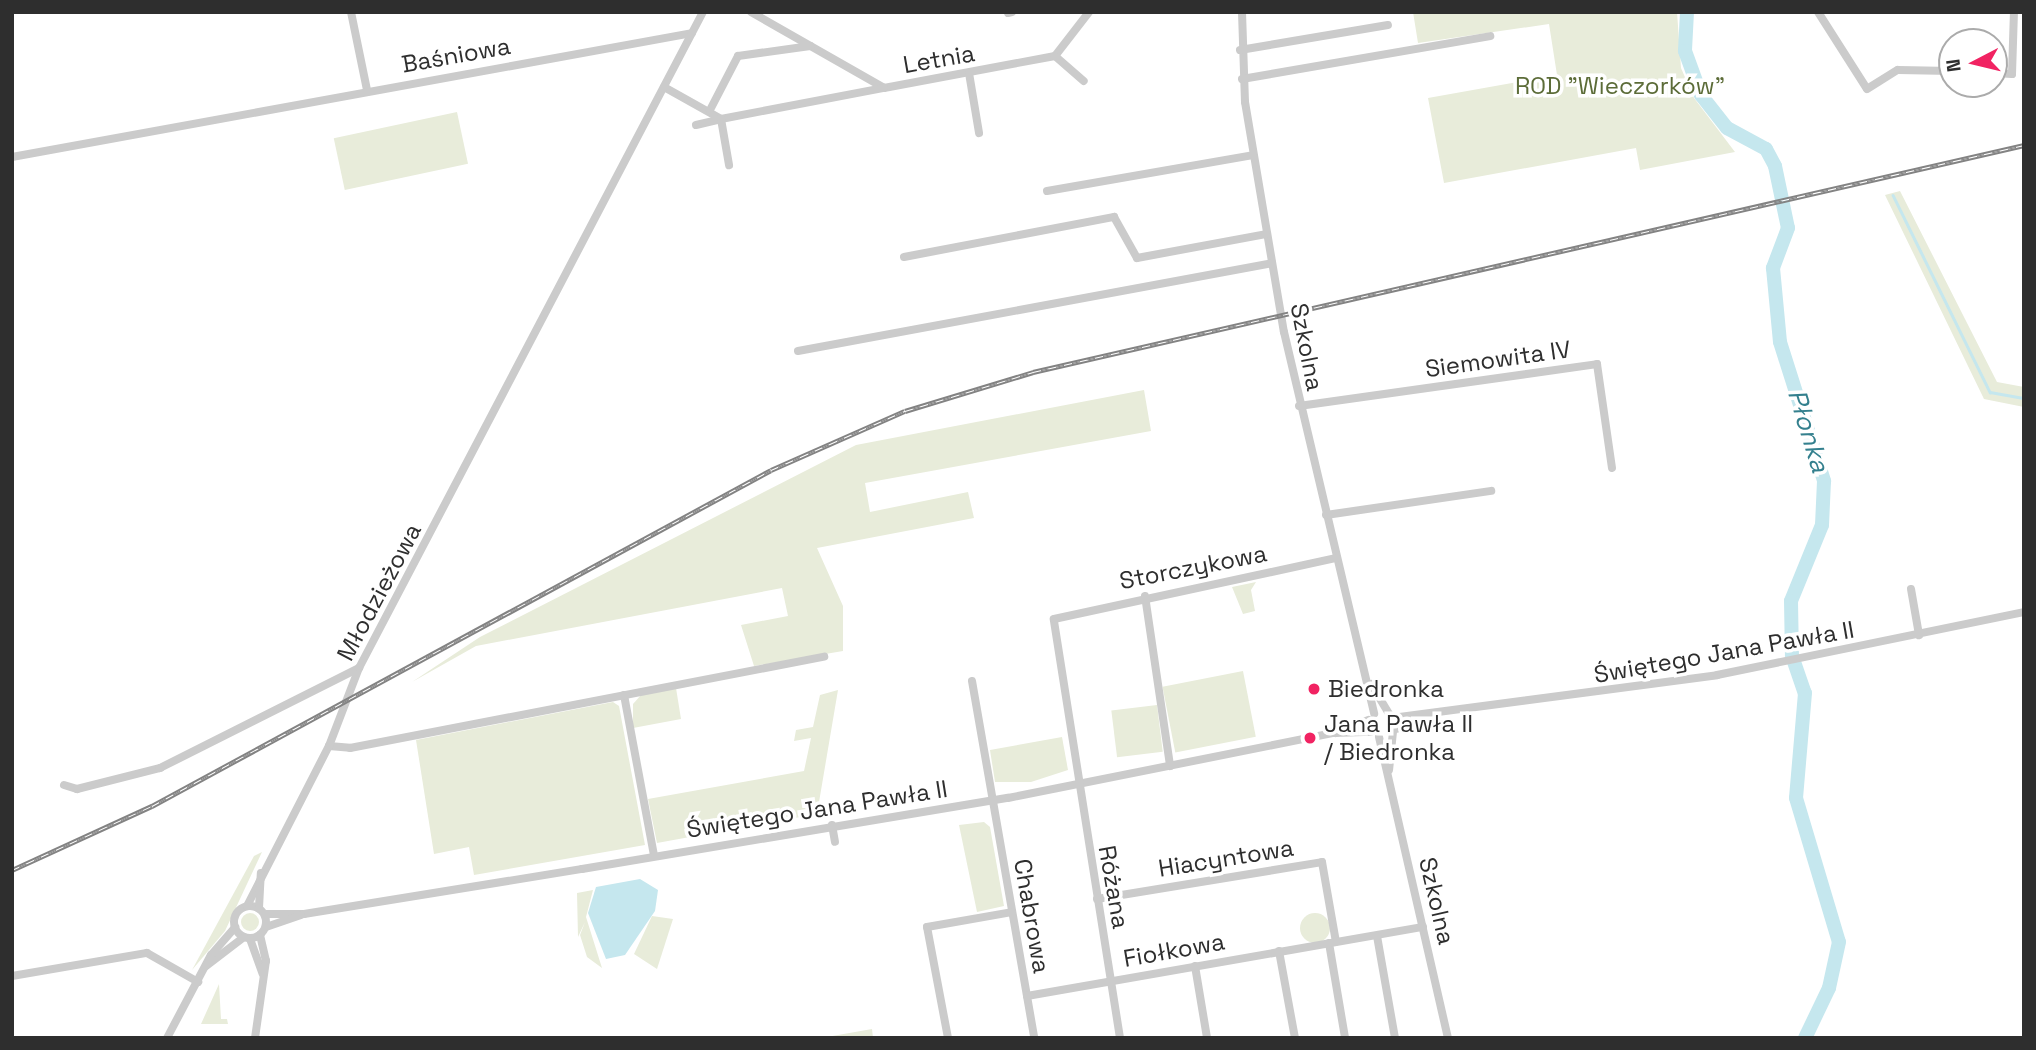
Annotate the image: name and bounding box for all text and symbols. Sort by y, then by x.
north arrow [1938,28,2008,98]
street label: Baśniowa [399,31,513,79]
street label: Letnia [901,39,977,79]
text: N [1940,58,1967,73]
park label: ROD "Wieczorków" [1515,72,1725,100]
street label: Szkolna [1284,301,1330,393]
street label: Siemowita IV [1423,335,1573,383]
water label: Płonka [1781,386,1835,476]
street label: Młodzieżowa [331,518,427,666]
street label: Storczykowa [1117,539,1269,595]
street label: Świętego Jana Pawła II [1592,615,1856,689]
place label: Biedronka [1328,675,1444,703]
marker: Biedronka [1306,681,1322,697]
place label: Jana Pawła II / Biedronka [1324,710,1473,766]
marker: Jana Pawła II / Biedronka [1302,730,1318,746]
street label: Świętego Jana Pawła II [684,774,950,844]
street label: Hiacyntowa [1156,833,1296,883]
street label: Różana [1093,843,1135,931]
street label: Szkolna [1413,855,1461,947]
street label: Chabrowa [1008,857,1056,975]
street label: Fiołkowa [1121,927,1227,973]

